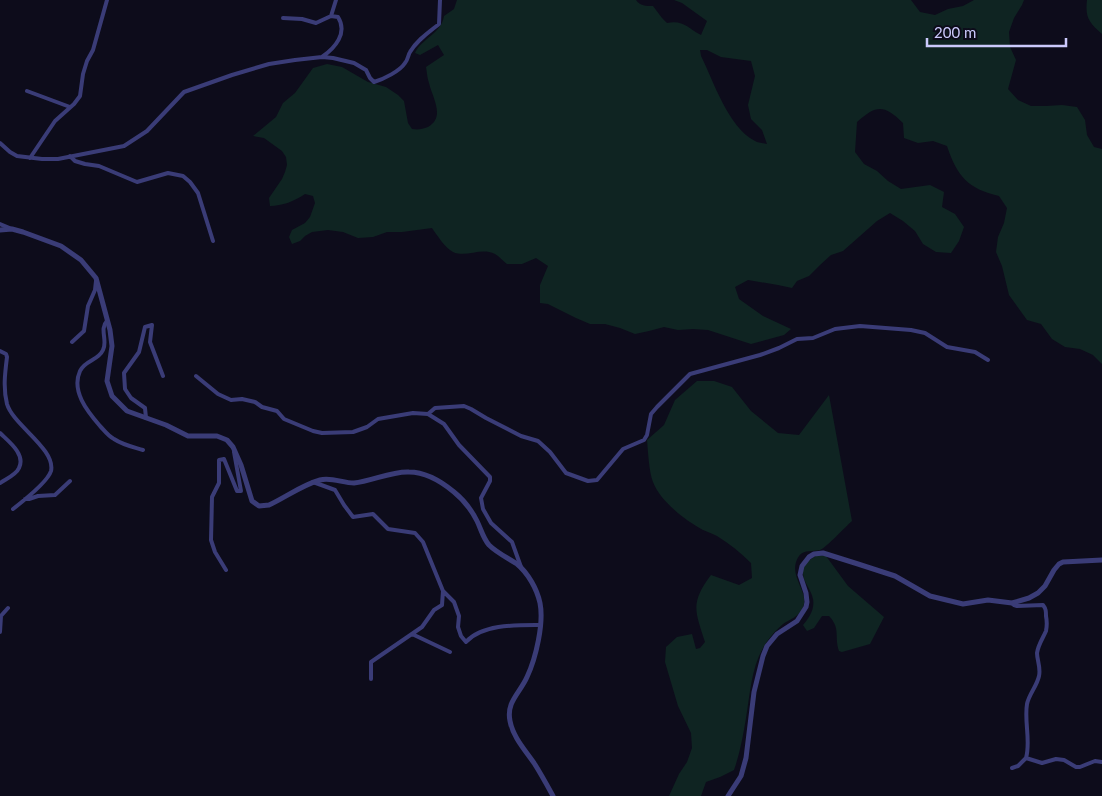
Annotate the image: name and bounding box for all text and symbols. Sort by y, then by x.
scale bar [927,15,1066,47]
text: 200 m [934,23,976,41]

